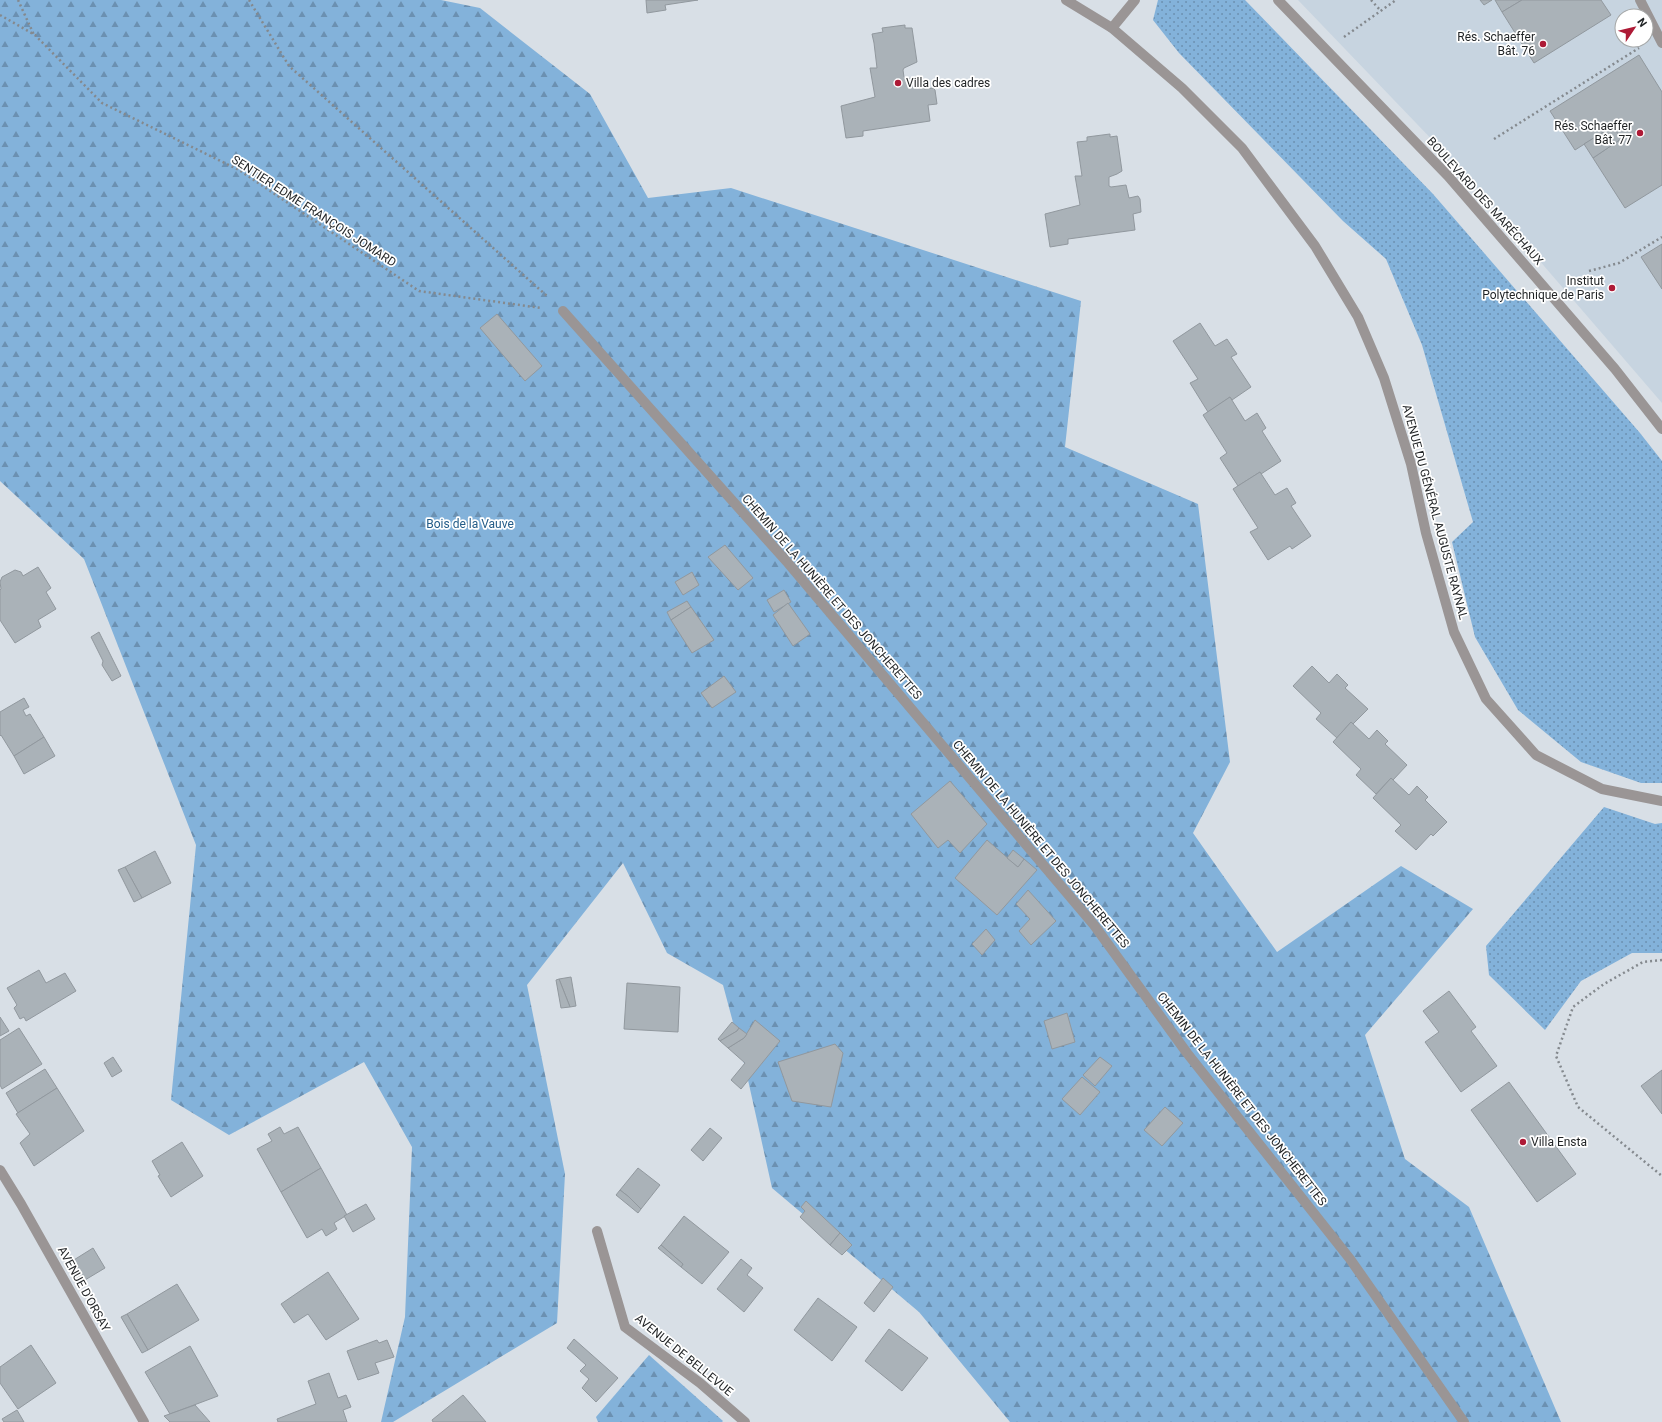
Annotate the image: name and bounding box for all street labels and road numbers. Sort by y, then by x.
street label: BOULEVARD DES MARÉCHAUX [1424,134,1547,268]
street label: SENTIER EDME FRANÇOIS JOMARD [229,152,399,270]
street label: AVENUE DU GÉNÉRAL AUGUSTE RAYNAL [1400,403,1472,622]
street label: CHEMIN DE LA HUNIÈRE ET DES JONCHERETTES [739,491,926,702]
street label: CHEMIN DE LA HUNIÈRE ET DES JONCHERETTES [950,737,1133,951]
street label: CHEMIN DE LA HUNIÈRE ET DES JONCHERETTES [1154,989,1330,1208]
street label: AVENUE D'ORSAY [55,1244,114,1335]
street label: AVENUE DE BELLEVUE [632,1311,736,1399]

